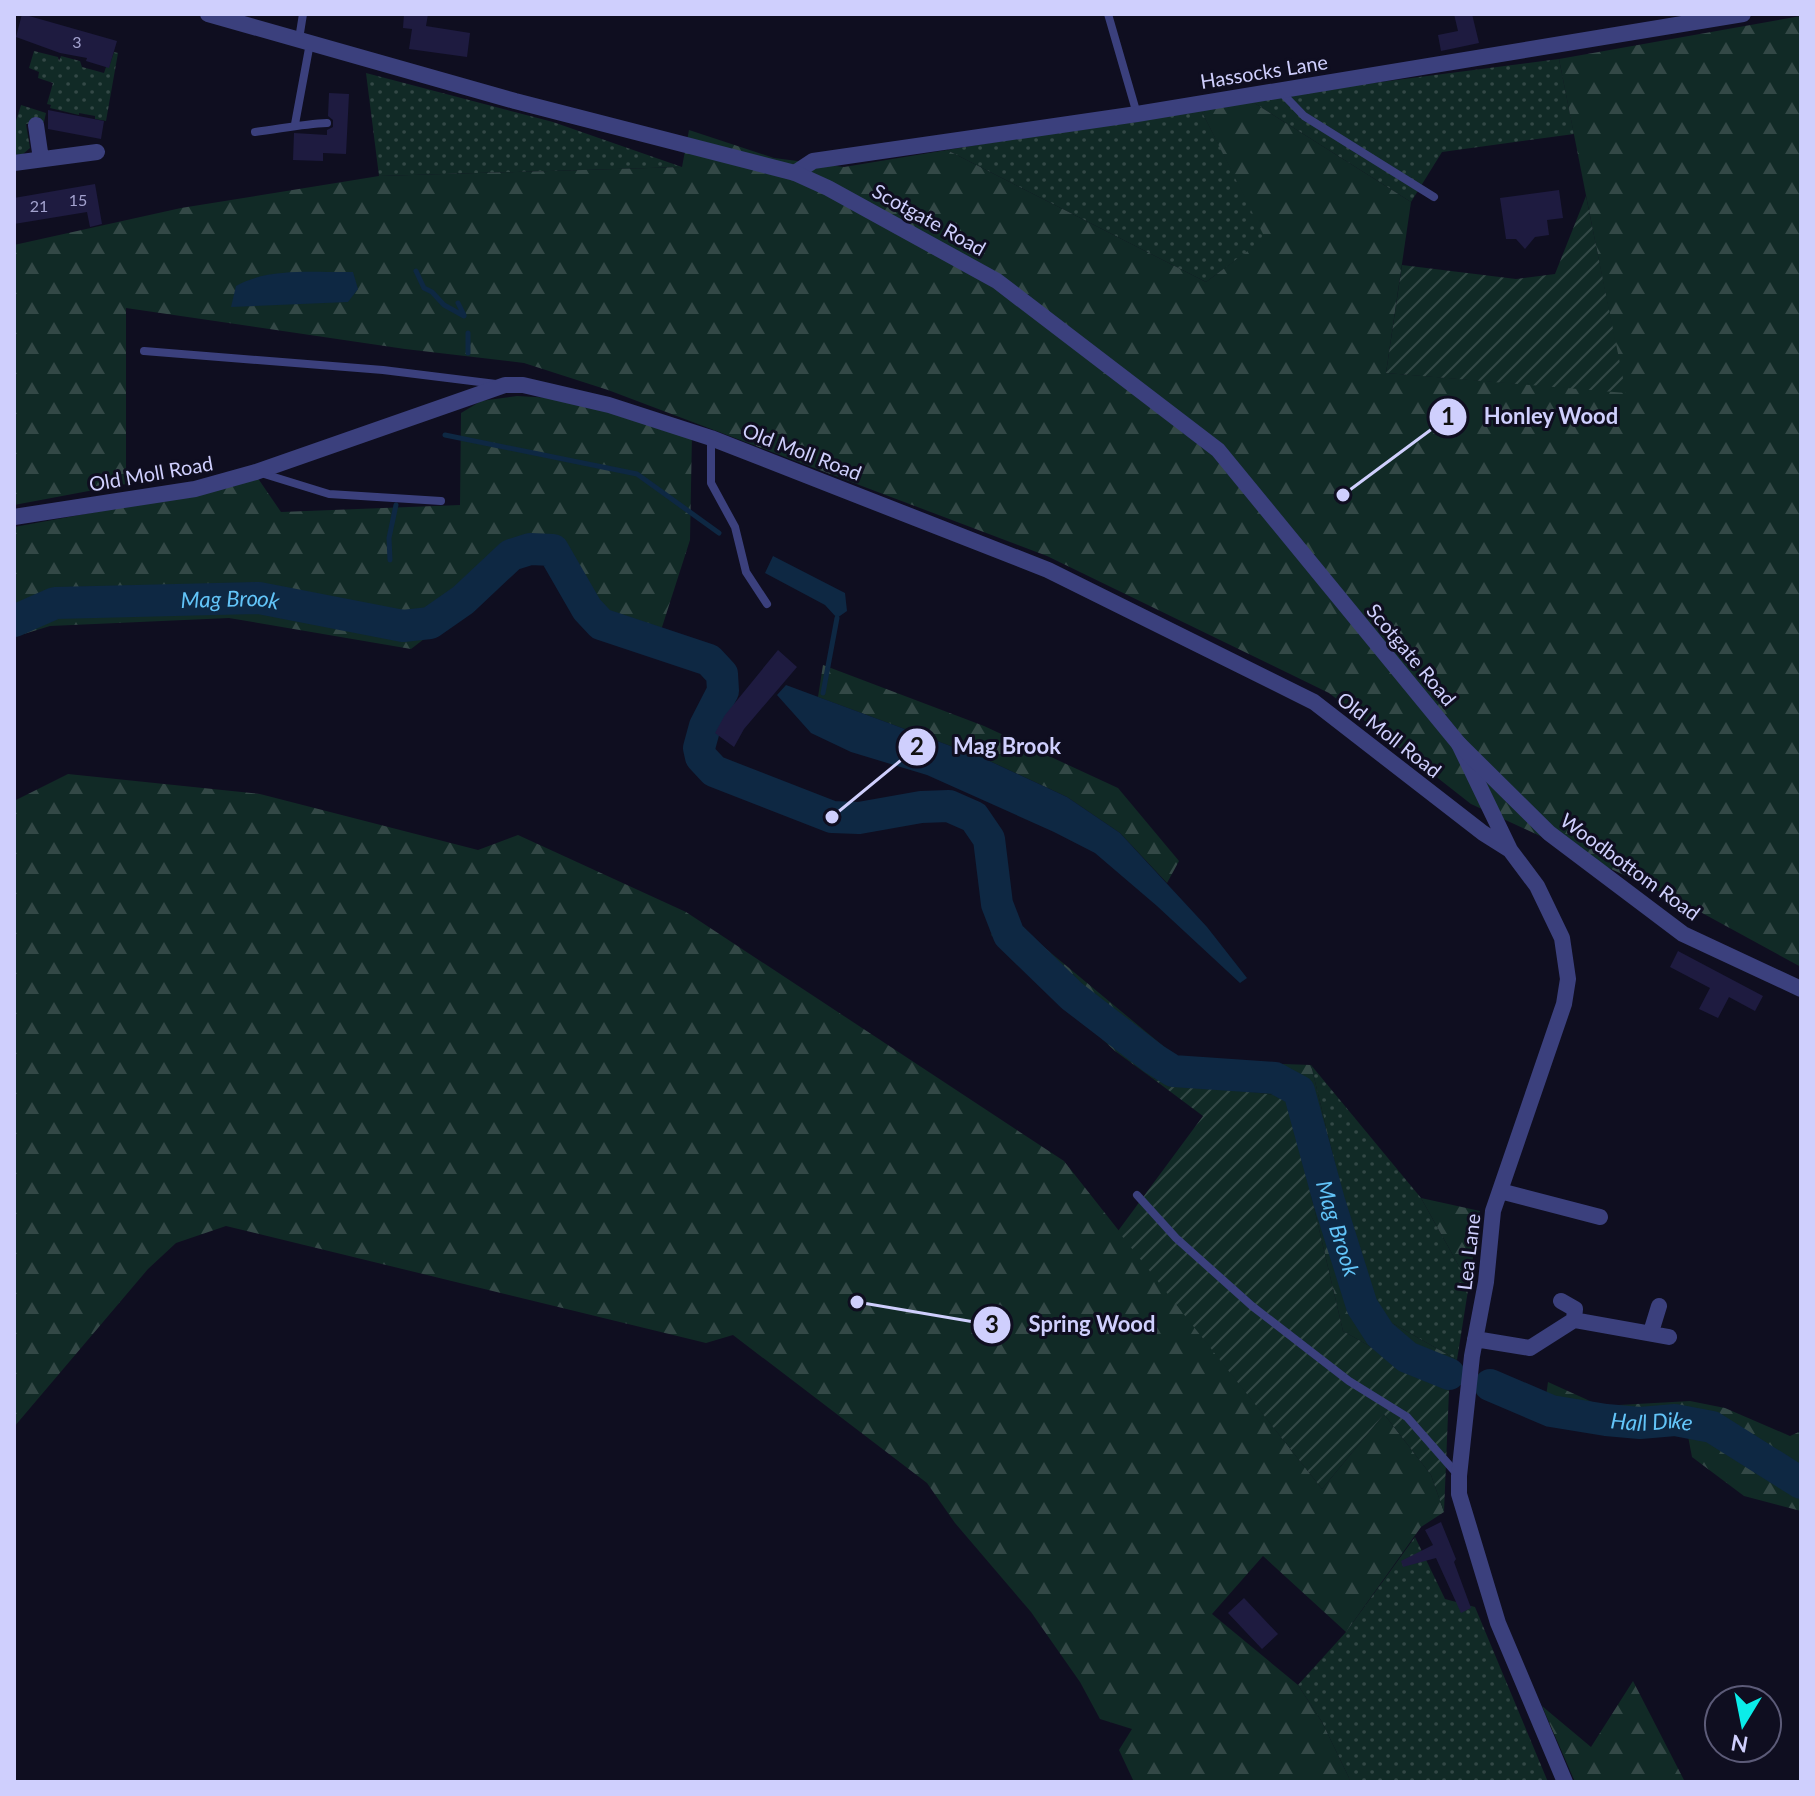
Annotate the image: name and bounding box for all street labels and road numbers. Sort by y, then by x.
street label: Hassocks Lane [1198,49,1329,93]
street label: Scotgate Road [869,178,990,260]
street label: Old Moll Road [740,417,865,485]
street label: Old Moll Road [87,450,215,496]
street label: Scotgate Road [1362,598,1461,710]
street label: Old Moll Road [1333,686,1446,782]
street label: Woodbottom Road [1556,807,1705,925]
street label: Lea Lane [1451,1212,1485,1292]

